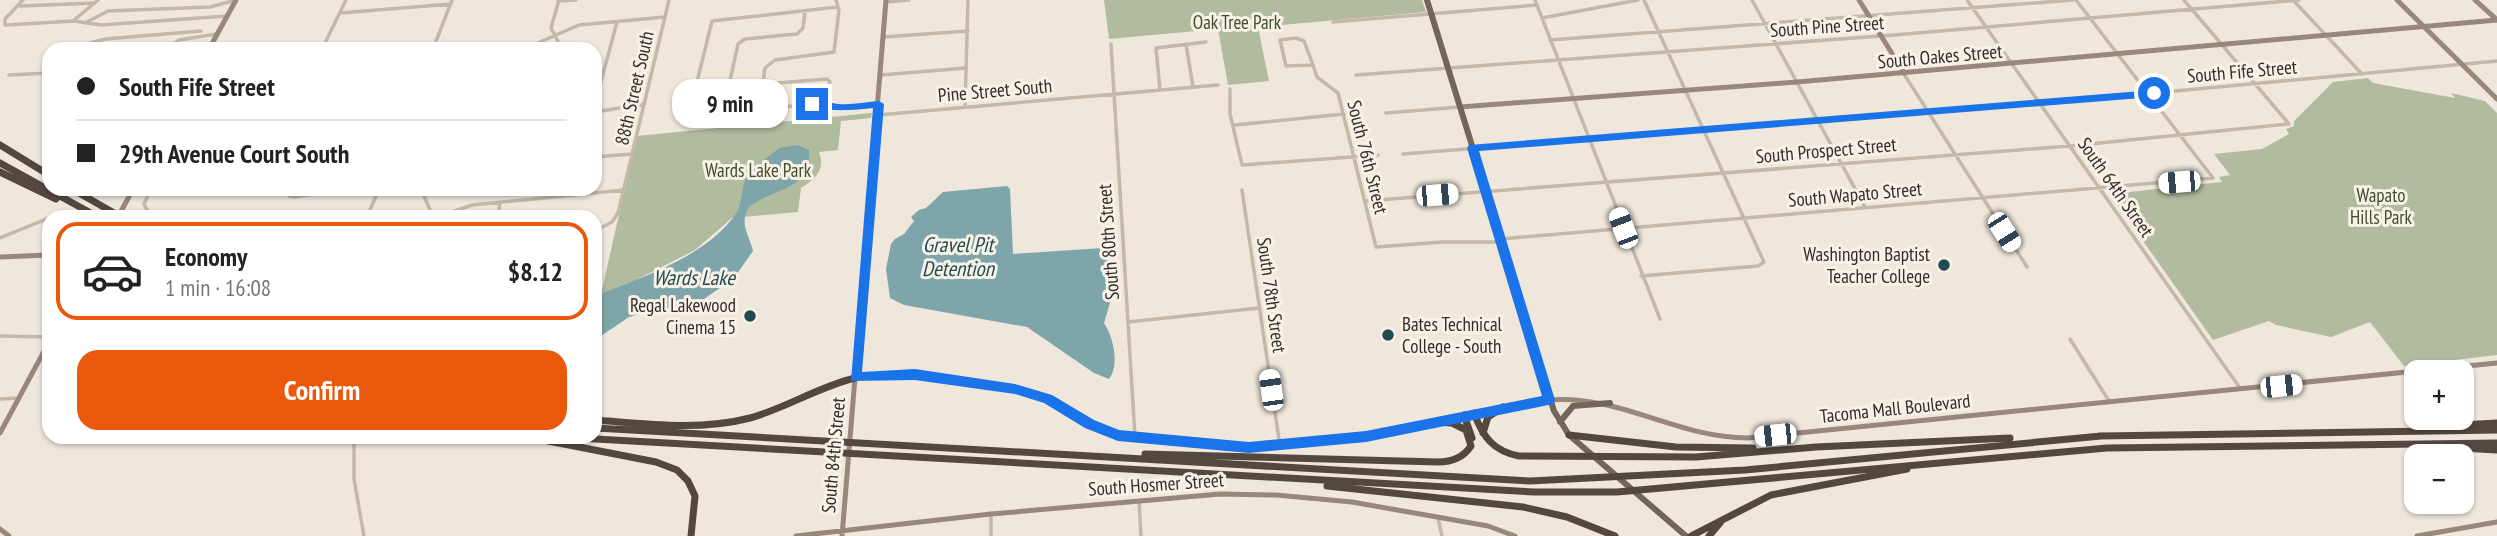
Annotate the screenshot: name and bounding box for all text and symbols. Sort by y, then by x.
park label: Oak Tree Park [1193,10,1282,34]
street label: South Pine Street [1769,10,1886,42]
street label: 88th Street South [609,29,659,147]
street label: South Oakes Street [1877,39,2004,73]
street label: South Fife Street [2186,54,2299,88]
text: South Fife Street [119,70,275,103]
street label: Pine Street South [937,73,1053,107]
route start [2138,77,2170,109]
callout: 9 min [672,80,788,128]
route end [796,88,828,120]
text: 9 min [707,89,753,118]
street label: South 76th Street [1342,98,1394,217]
street label: South Prospect Street [1755,132,1898,168]
street label: South 64th Street [2073,133,2160,242]
text: 29th Avenue Court South [119,137,349,170]
park label: Wards Lake Park [705,158,812,182]
car [2158,170,2201,194]
street label: South Wapato Street [1787,176,1924,212]
street label: South 80th Street [1092,182,1124,301]
car [1416,183,1459,207]
park label: Wapato Hills Park [2350,183,2413,229]
car [1606,205,1641,251]
car [1984,209,2025,255]
water label: Gravel Pit Detention [922,231,996,282]
street label: South 78th Street [1252,236,1292,355]
icon: car [81,240,144,303]
text: Economy [165,240,247,273]
place label: Washington Baptist Teacher College [1803,242,1931,288]
text: $8.12 [508,255,563,288]
marker: Washington Baptist Teacher College [1936,257,1952,273]
water label: Wards Lake [653,264,736,291]
text: 1 min · 16:08 [165,273,271,302]
place label: Regal Lakewood Cinema 15 [630,293,736,339]
marker: Regal Lakewood Cinema 15 [742,308,758,324]
place label: Bates Technical College - South [1402,312,1503,358]
marker: Bates Technical College - South [1380,327,1396,343]
button: Confirm [77,350,567,430]
map controls [2404,360,2474,514]
button: + [2404,360,2474,430]
car [1258,368,1285,412]
car [2260,373,2303,399]
street label: Tacoma Mall Boulevard [1818,388,1972,428]
street label: South 84th Street [816,395,850,514]
car [1754,422,1797,448]
button: − [2404,444,2474,514]
street label: South Hosmer Street [1087,467,1225,501]

